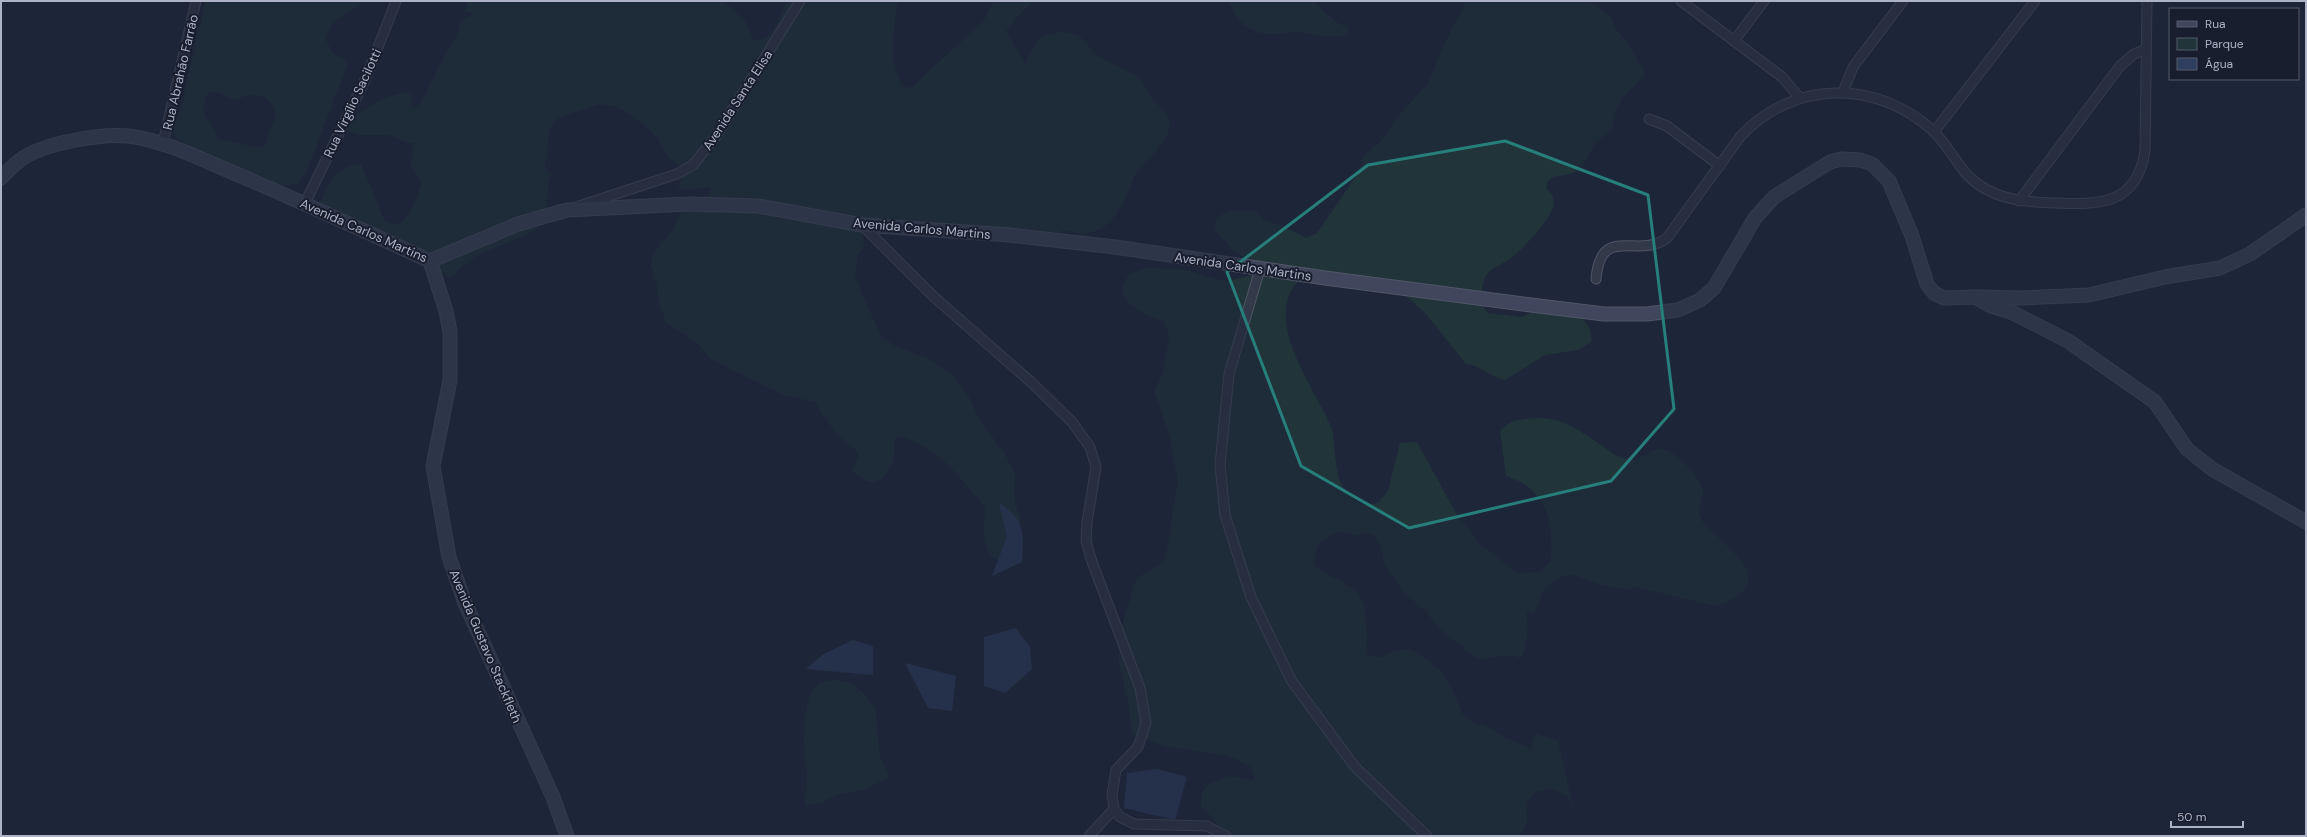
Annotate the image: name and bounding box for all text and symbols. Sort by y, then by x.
legend [2169,8,2299,80]
street label: Rua Abrahão Farrão [159,12,202,132]
text: Rua [2205,16,2226,32]
text: Parque [2205,36,2244,52]
street label: Rua Virgílio Sacilotti [320,46,385,160]
street label: Avenida Santa Elisa [699,47,776,153]
text: Água [2205,56,2233,72]
street label: Avenida Carlos Martins [297,195,430,266]
street label: Avenida Carlos Martins [852,214,991,243]
street label: Avenida Carlos Martins [1173,248,1312,285]
street label: Avenida Gustavo Stackfleth [445,567,526,725]
scale bar [2171,803,2243,829]
text: 50 m [2177,809,2206,825]

